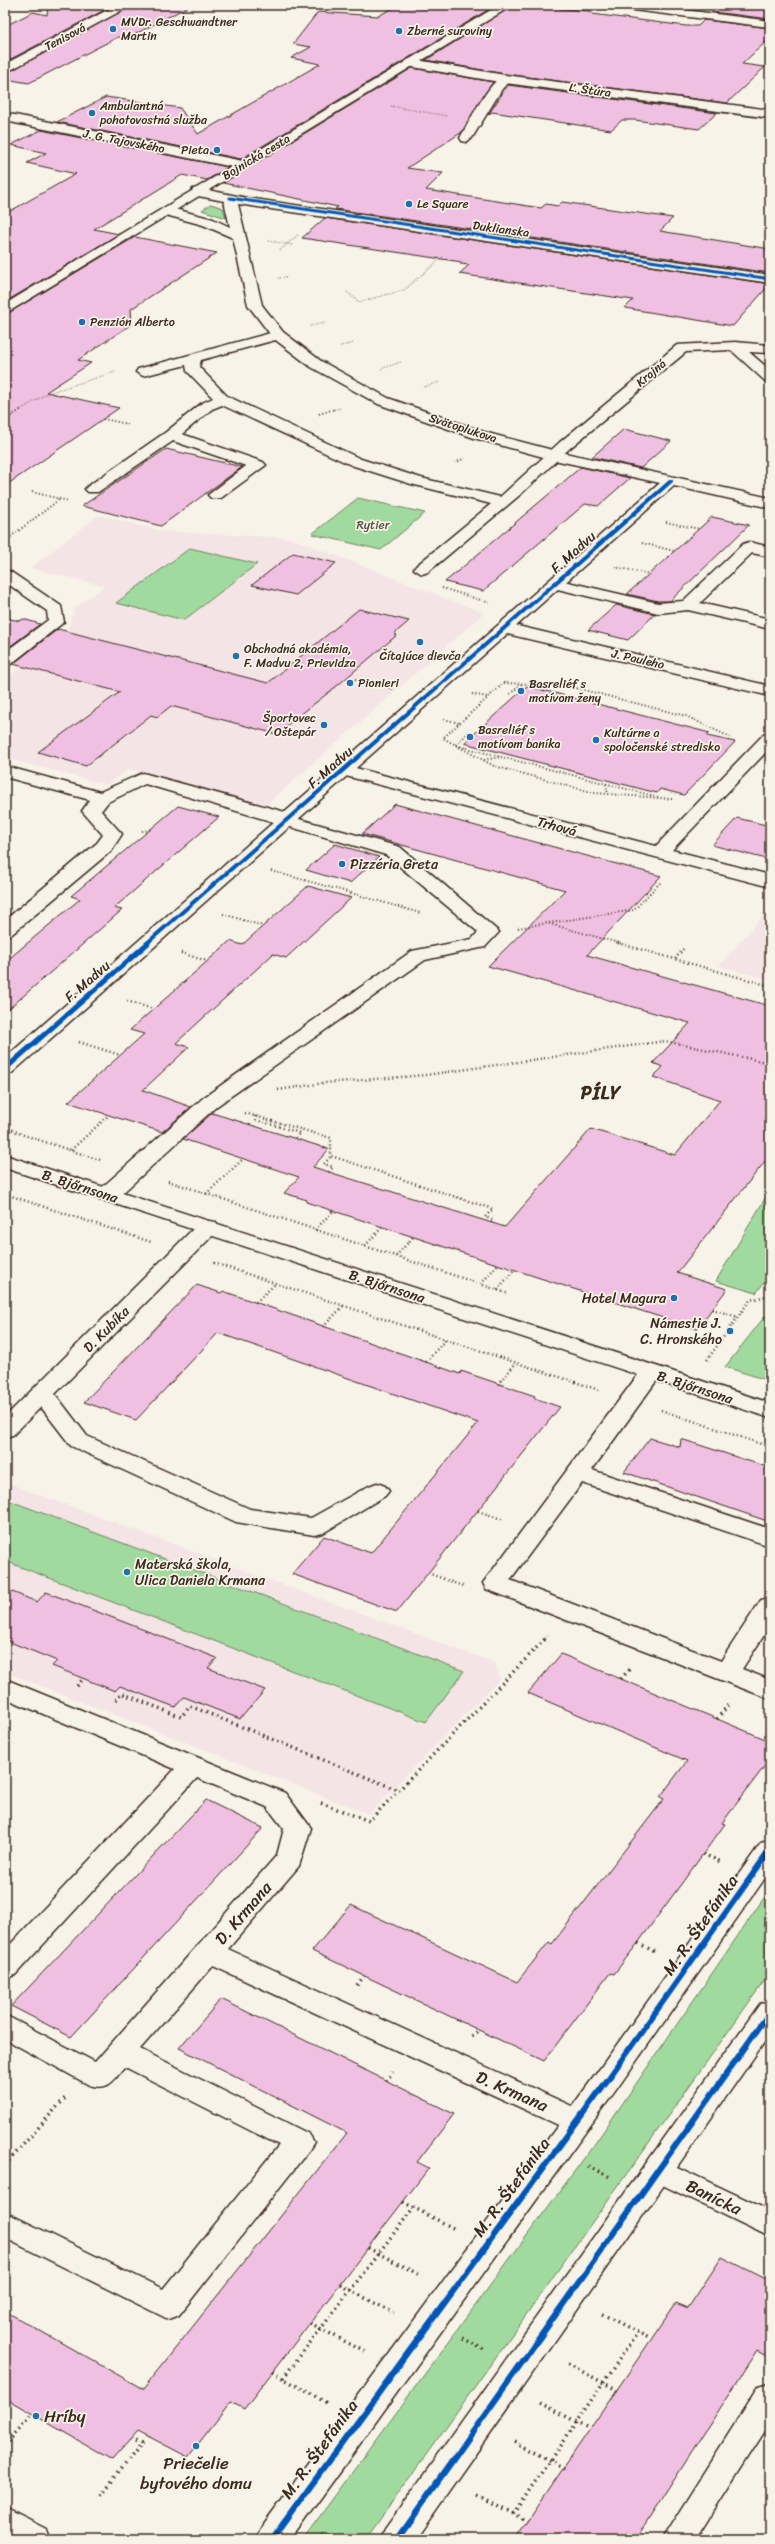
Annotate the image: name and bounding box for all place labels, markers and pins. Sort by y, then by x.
place label: MVDr. Geschwandtner Martin [121,11,238,47]
place label: Zberné suroviny [407,20,493,42]
marker: MVDr. Geschwandtner Martin [108,24,118,34]
marker: Zberné suroviny [394,26,404,36]
place label: Ambulantná pohotovostná služba [99,95,208,131]
marker: Ambulantná pohotovostná služba [87,108,97,118]
place label: Pieta [181,139,209,161]
marker: Pieta [212,145,222,155]
place label: Le Square [417,193,469,215]
marker: Le Square [404,199,414,209]
place label: Penzión Alberto [90,311,175,333]
marker: Penzión Alberto [77,317,87,327]
marker: Čítajúce dievča [415,637,425,647]
place label: Obchodná akadémia, F. Madvu 2, Prievidza [244,638,356,674]
place label: Čítajúce dievča [379,645,462,667]
marker: Obchodná akadémia, F. Madvu 2, Prievidza [231,651,241,661]
place label: Pionieri [358,672,400,694]
place label: Basreliéf s motívom ženy [529,673,602,709]
marker: Pionieri [345,678,355,688]
marker: Basreliéf s motívom ženy [516,686,526,696]
place label: Športovec / Oštepár [263,707,317,743]
place label: Basreliéf s motívom baníka [478,719,561,755]
marker: Športovec / Oštepár [319,720,329,730]
place label: Kultúrne a spoločenské stredisko [603,722,720,758]
marker: Basreliéf s motívom baníka [465,732,475,742]
marker: Kultúrne a spoločenské stredisko [591,735,601,745]
place label: Pizzéria Greta [350,852,439,877]
marker: Pizzéria Greta [337,859,347,869]
place label: Hotel Magura [582,1286,667,1311]
marker: Hotel Magura [669,1293,679,1303]
place label: Námestie J. C. Hronského [640,1311,722,1352]
marker: Námestie J. C. Hronského [725,1326,735,1336]
place label: Materská škola, Ulica Daniela Krmana [135,1552,266,1593]
marker: Materská škola, Ulica Daniela Krmana [122,1567,132,1577]
place label: Hríby [44,2401,86,2431]
marker: Hríby [31,2411,41,2421]
marker: Priečelie bytového domu [191,2441,201,2451]
place label: Priečelie bytového domu [140,2448,252,2498]

